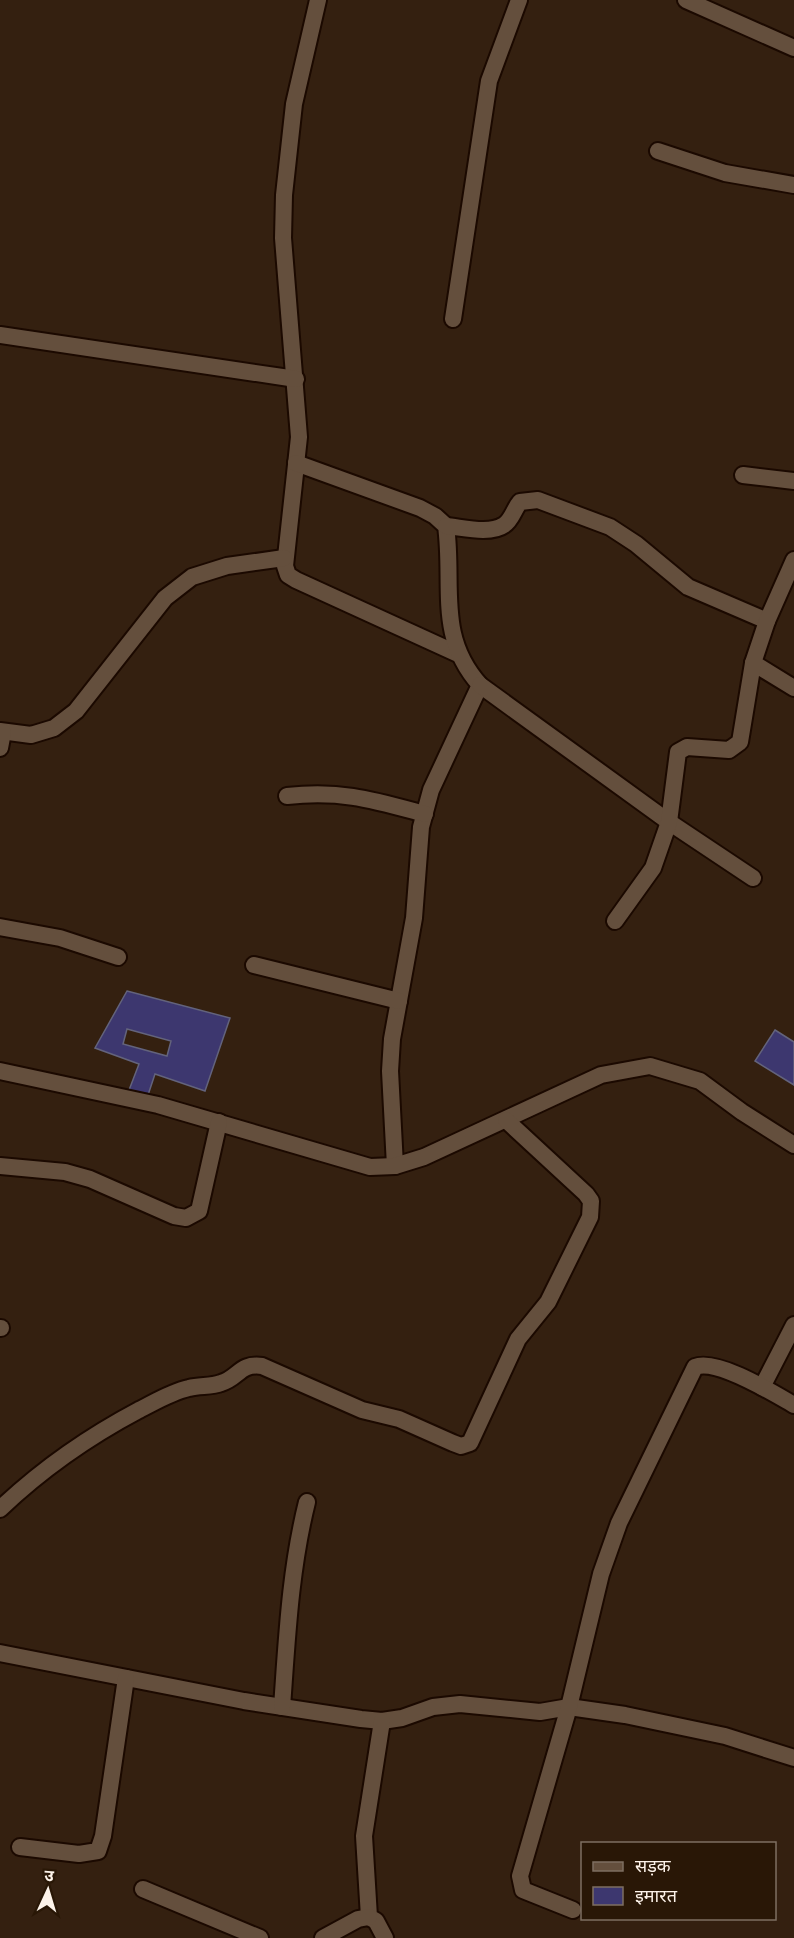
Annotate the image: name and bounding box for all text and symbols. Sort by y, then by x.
legend [581,1842,776,1920]
text: सड़क [635,1853,672,1879]
north arrow [18,1860,78,1920]
text: उ [44,1864,55,1887]
text: इमारत [635,1883,678,1909]

